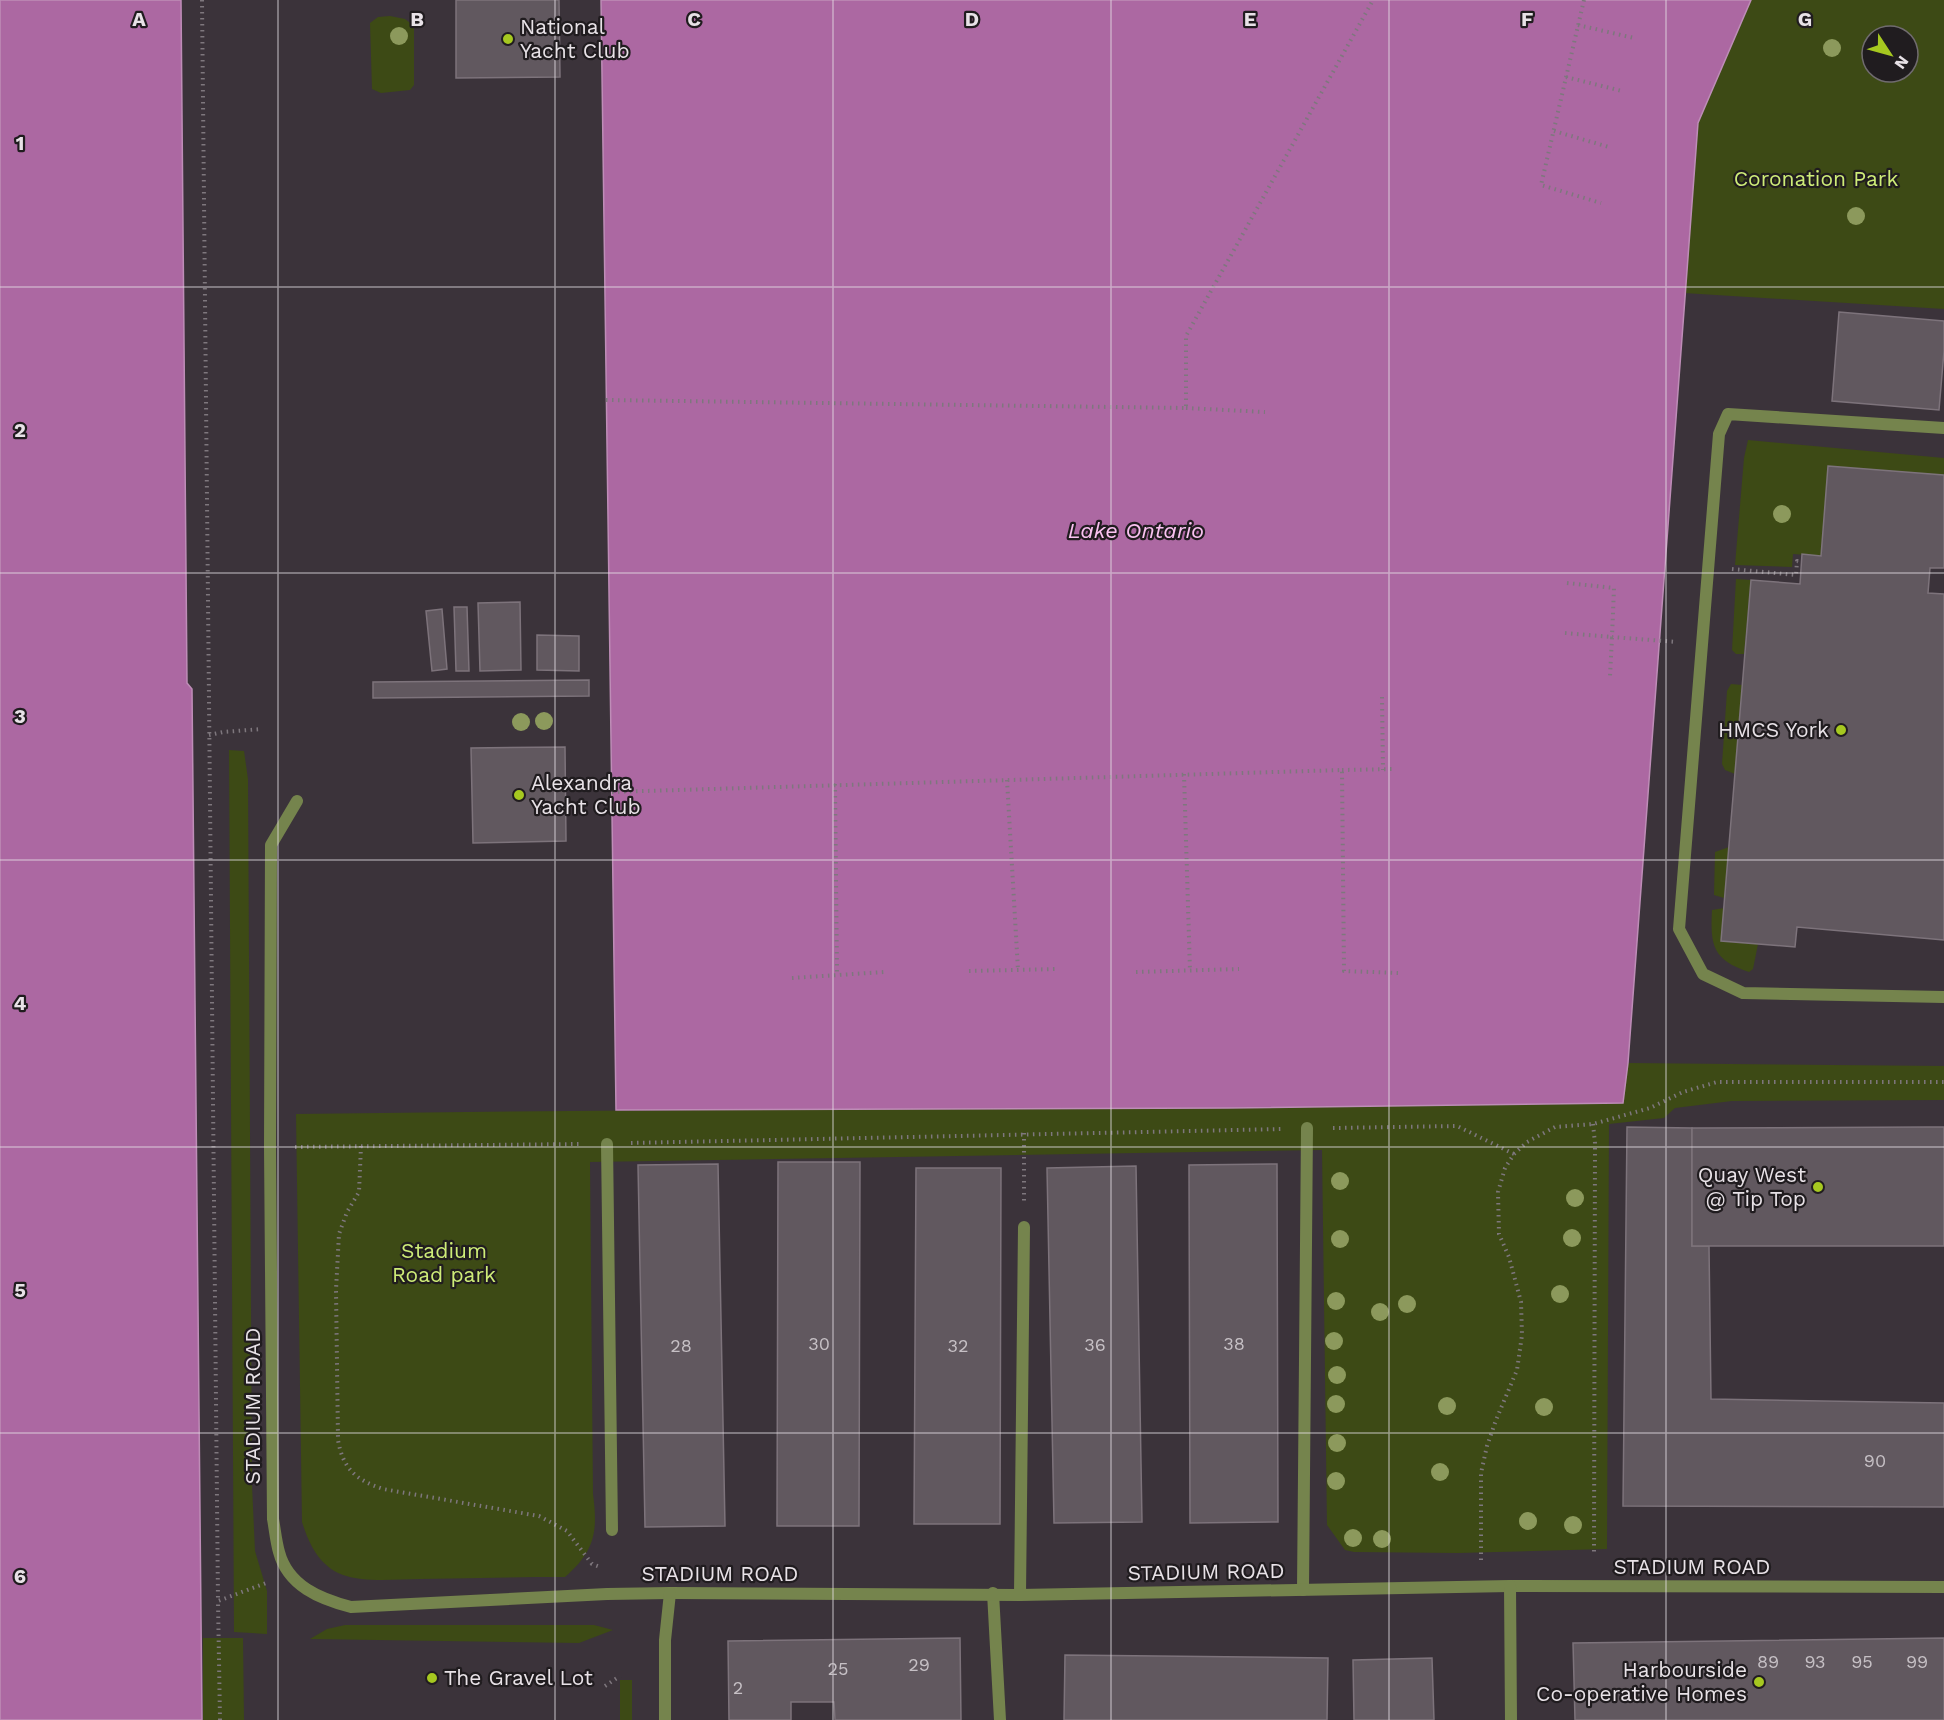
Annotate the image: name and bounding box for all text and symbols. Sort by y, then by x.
text: A [132,7,146,31]
text: B [410,7,424,31]
text: C [687,7,701,31]
text: D [965,7,979,31]
text: E [1244,7,1256,31]
text: F [1521,7,1533,31]
text: G [1798,7,1812,31]
place label: National Yacht Club [520,14,630,63]
north arrow [1860,24,1920,84]
marker: National Yacht Club [501,32,515,46]
text: N [1891,52,1913,73]
text: 1 [16,131,24,155]
park label: Coronation Park [1734,166,1898,191]
text: 2 [14,418,26,442]
water label: Lake Ontario [1068,518,1204,543]
text: 3 [14,704,26,728]
place label: HMCS York [1718,717,1829,742]
marker: HMCS York [1834,723,1848,737]
place label: Alexandra Yacht Club [531,770,641,819]
marker: Alexandra Yacht Club [512,788,526,802]
text: 4 [14,991,27,1015]
place label: Quay West @ Tip Top [1698,1162,1806,1211]
marker: Quay West @ Tip Top [1811,1180,1825,1194]
park label: Stadium Road park [392,1238,496,1287]
text: 5 [14,1278,26,1302]
street label: STADIUM ROAD [240,1328,265,1484]
house number: 30 [808,1333,830,1354]
house number: 38 [1223,1333,1245,1354]
house number: 36 [1084,1334,1106,1355]
house number: 28 [670,1335,692,1356]
house number: 32 [948,1335,969,1356]
house number: 90 [1864,1450,1886,1471]
street label: STADIUM ROAD [1614,1554,1770,1579]
street label: STADIUM ROAD [1127,1558,1285,1585]
street label: STADIUM ROAD [642,1561,798,1586]
text: 6 [14,1564,26,1588]
house number: 89 [1757,1651,1779,1672]
house number: 93 [1804,1651,1826,1672]
house number: 95 [1851,1651,1873,1672]
house number: 99 [1906,1651,1928,1672]
house number: 29 [908,1654,930,1675]
place label: Harbourside Co-operative Homes [1536,1657,1747,1706]
house number: 25 [828,1658,848,1679]
place label: The Gravel Lot [444,1665,593,1690]
marker: The Gravel Lot [425,1671,439,1685]
marker: Harbourside Co-operative Homes [1752,1675,1766,1689]
house number: 2 [733,1677,743,1698]

